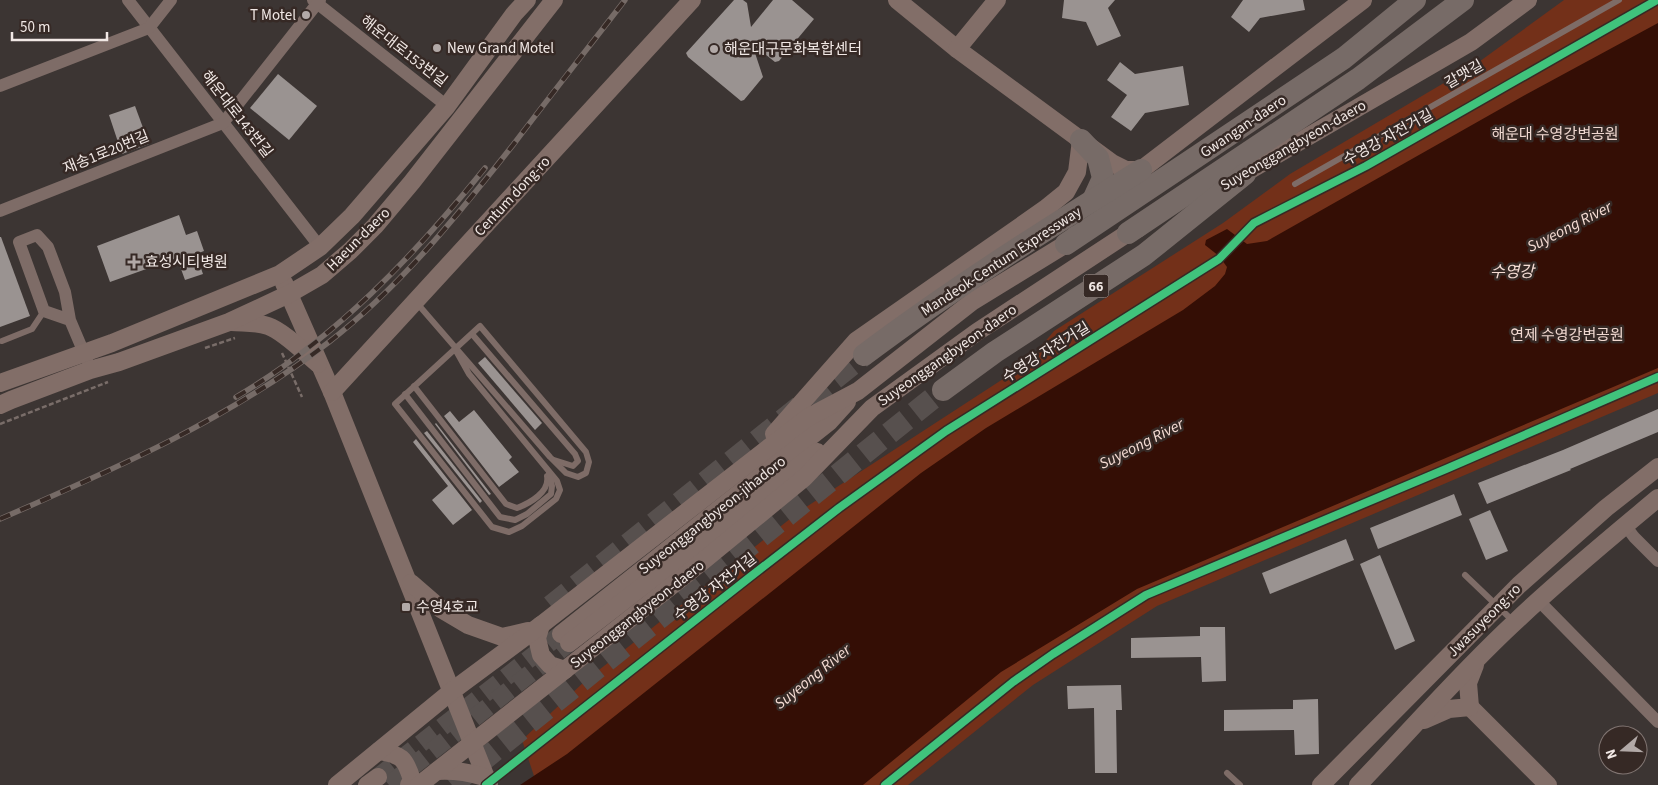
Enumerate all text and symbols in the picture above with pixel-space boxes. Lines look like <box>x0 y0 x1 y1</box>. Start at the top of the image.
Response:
place label: T Motel <box>250 5 296 26</box>
marker: T Motel <box>300 9 312 21</box>
scale bar <box>12 10 108 42</box>
street label: 해운대로153번길 <box>356 11 452 92</box>
text: 50 m <box>20 17 50 38</box>
place label: New Grand Motel <box>447 38 554 59</box>
place label: 해운대구문화복합센터 <box>724 39 862 60</box>
marker: New Grand Motel <box>431 42 443 54</box>
marker: 해운대구문화복합센터 <box>708 43 720 55</box>
street label: 갈맷길 <box>1441 55 1487 94</box>
street label: 해운대로143번길 <box>196 66 277 162</box>
street label: Gwangan-daero <box>1196 90 1291 163</box>
street label: Suyeonggangbyeon-daero <box>1216 95 1370 196</box>
street label: 수영강 자전거길 <box>1340 104 1437 171</box>
park label: 해운대 수영강변공원 <box>1491 124 1619 145</box>
street label: 재송1로20번길 <box>60 126 152 179</box>
street label: Centum dong-ro <box>470 152 555 241</box>
water label: Suyeong River <box>1523 195 1617 258</box>
street label: Mandeok-Centum Expressway <box>917 202 1086 321</box>
street label: Haeun-daero <box>322 203 395 276</box>
place label: 효성시티병원 <box>145 252 228 273</box>
marker: 효성시티병원 <box>127 255 141 269</box>
water label: 수영강 <box>1490 261 1536 283</box>
road number: 66 <box>1084 274 1108 298</box>
street label: Suyeonggangbyeon-daero <box>874 299 1021 411</box>
street label: 수영강 자전거길 <box>998 317 1094 388</box>
park label: 연제 수영강변공원 <box>1510 325 1624 346</box>
water label: Suyeong River <box>1095 412 1189 475</box>
street label: Suyeonggangbyeon-jihadoro <box>634 451 790 580</box>
street label: 수영강 자전거길 <box>670 548 761 626</box>
street label: Suyeonggangbyeon-daero <box>566 555 709 674</box>
street label: Jwasuyeong-ro <box>1443 579 1526 662</box>
place label: 수영4호교 <box>416 597 479 618</box>
marker: 수영4호교 <box>400 601 412 613</box>
water label: Suyeong River <box>770 638 857 714</box>
north arrow <box>1598 725 1648 775</box>
text: N <box>1601 746 1623 762</box>

